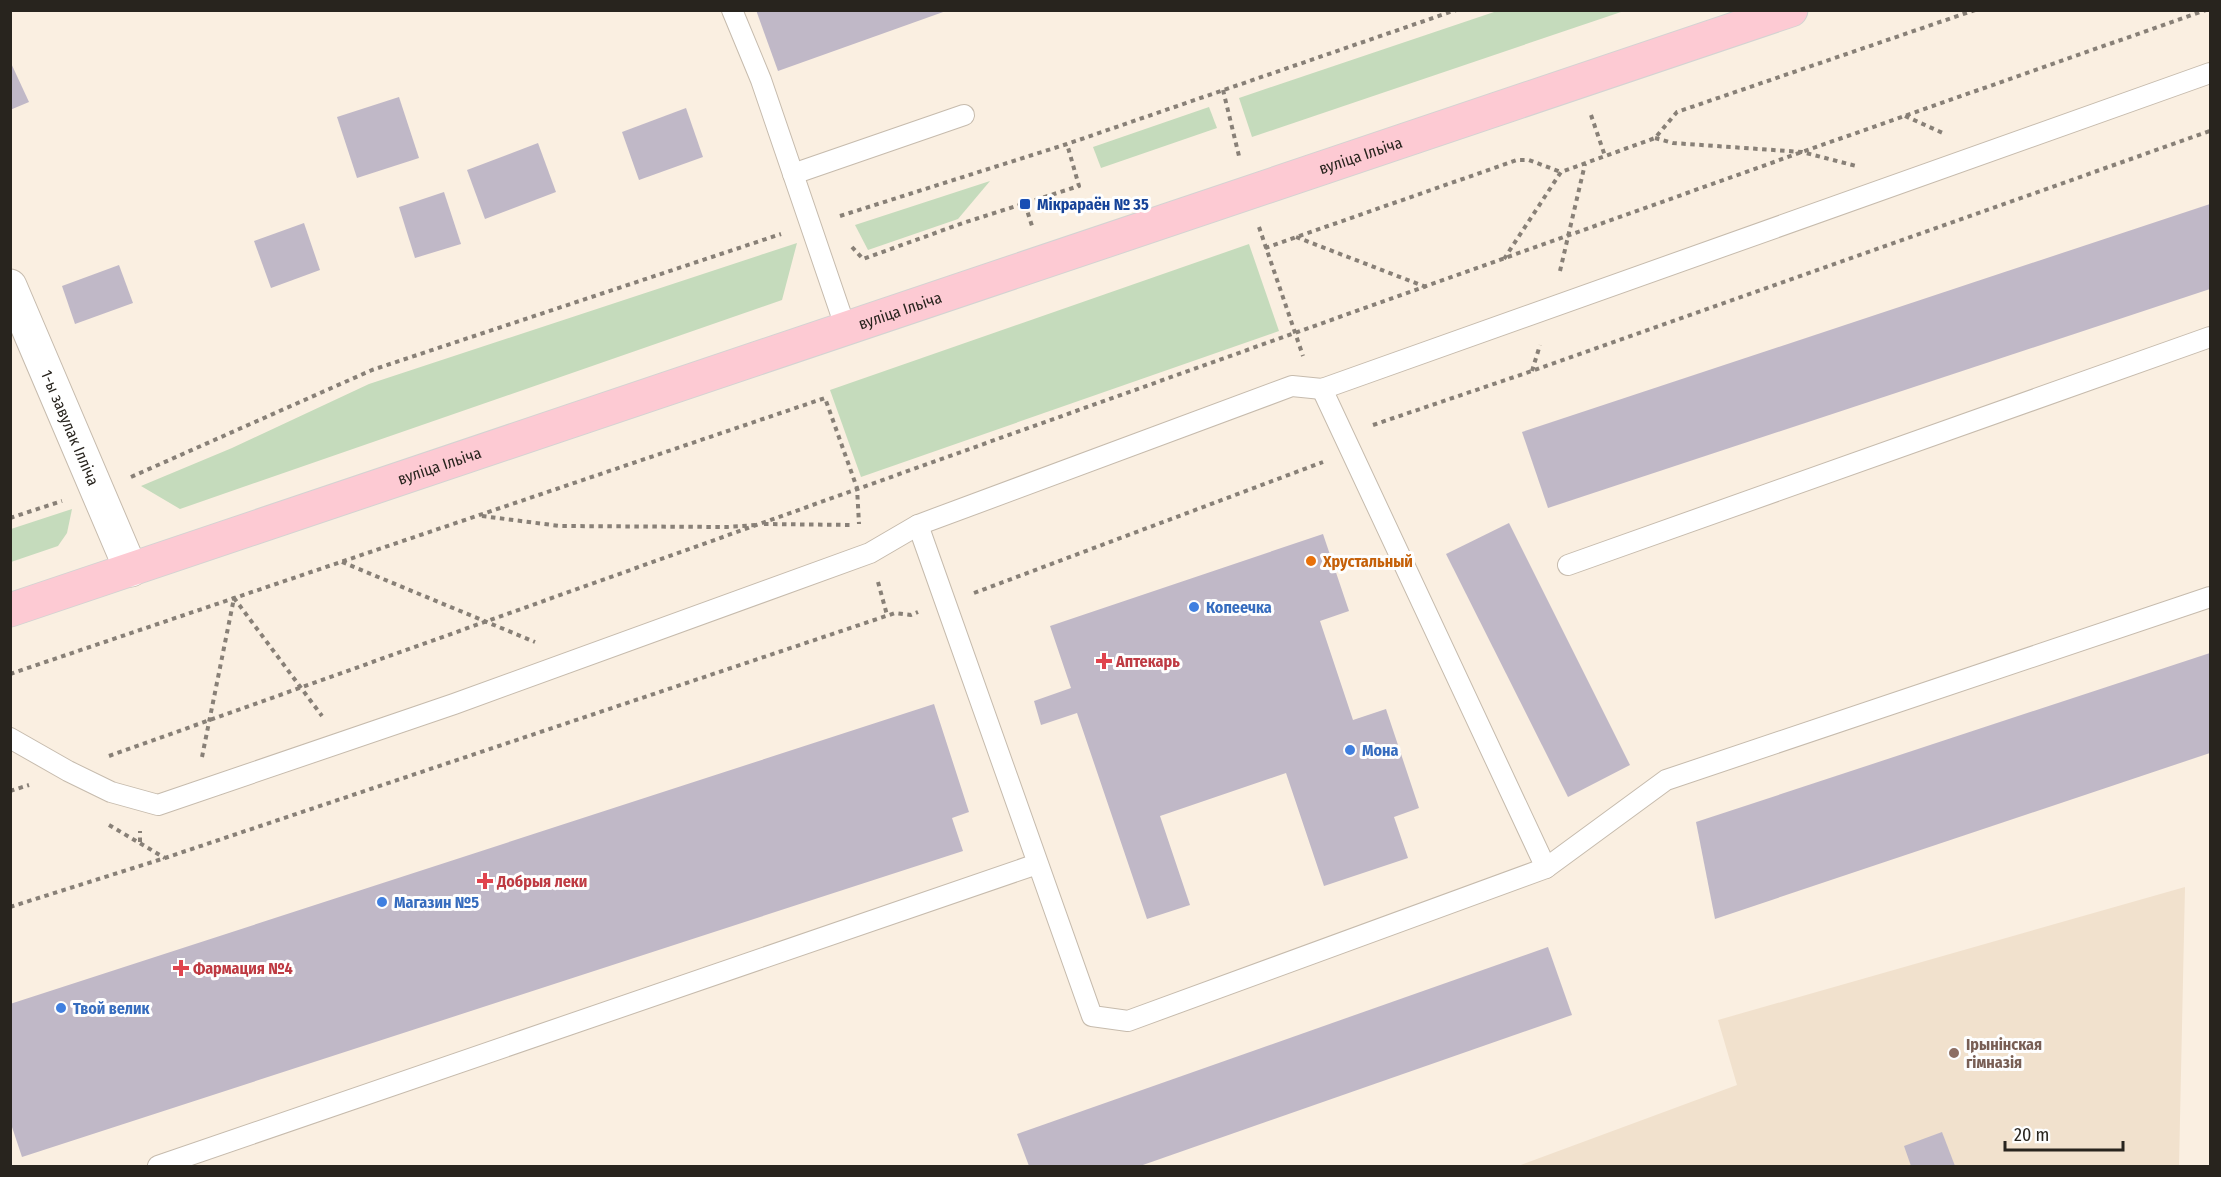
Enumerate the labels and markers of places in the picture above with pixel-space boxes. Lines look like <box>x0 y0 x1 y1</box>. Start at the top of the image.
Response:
place label: Мікрараён № 35 <box>1037 195 1149 214</box>
marker: Мікрараён № 35 <box>1018 197 1032 211</box>
place label: Хрустальный <box>1322 552 1413 571</box>
marker: Хрустальный <box>1304 554 1318 568</box>
place label: Копеечка <box>1206 598 1272 617</box>
marker: Копеечка <box>1187 600 1201 614</box>
place label: Аптекарь <box>1115 652 1180 671</box>
marker: Аптекарь <box>1097 654 1111 668</box>
place label: Мона <box>1362 741 1399 760</box>
marker: Мона <box>1343 743 1357 757</box>
place label: Добрыя леки <box>496 872 587 891</box>
marker: Добрыя леки <box>478 874 492 888</box>
place label: Магазин №5 <box>394 893 479 912</box>
marker: Магазин №5 <box>375 895 389 909</box>
place label: Фармация №4 <box>193 959 293 978</box>
marker: Фармация №4 <box>174 961 188 975</box>
place label: Твой велик <box>73 999 150 1018</box>
marker: Твой велик <box>54 1001 68 1015</box>
place label: Ірынінская гімназія <box>1966 1035 2042 1072</box>
marker: Ірынінская гімназія <box>1947 1046 1961 1060</box>

